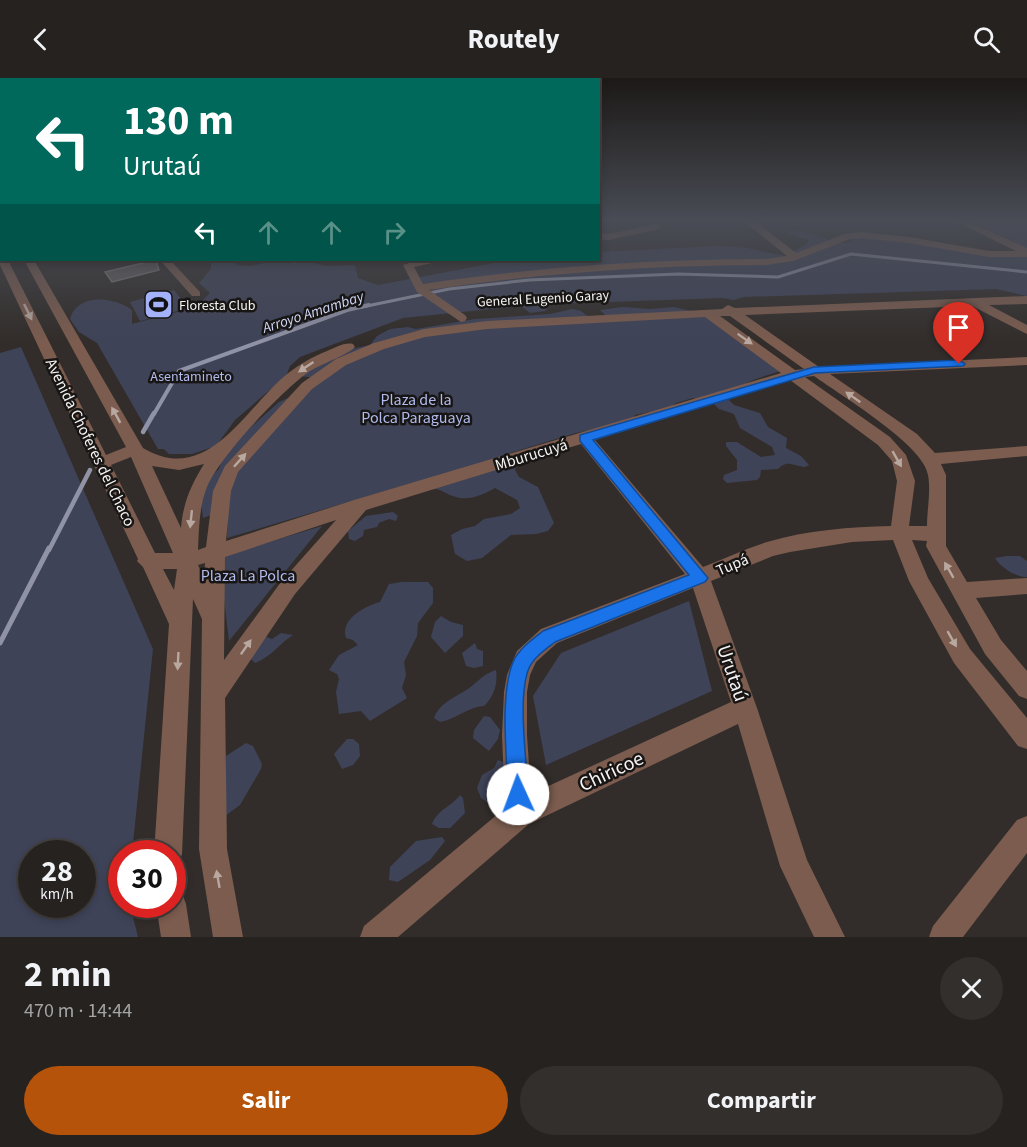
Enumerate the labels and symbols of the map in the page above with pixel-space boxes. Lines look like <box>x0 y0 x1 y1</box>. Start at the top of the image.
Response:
water label: Arroyo Amambay <box>259 286 368 339</box>
street label: General Eugenio Garay <box>476 286 610 312</box>
sports icon: Floresta Club <box>142 289 174 321</box>
place label: Floresta Club <box>179 296 256 316</box>
pin <box>933 302 984 364</box>
one-way arrow <box>23 303 33 321</box>
one-way arrow <box>736 333 752 345</box>
street label: Avenida Choferes del Chaco <box>40 355 140 530</box>
one-way arrow <box>298 362 314 373</box>
park label: Asentamineto <box>150 367 232 387</box>
park label: Plaza de la Polca Paraguaya <box>361 389 471 429</box>
one-way arrow <box>845 391 861 403</box>
one-way arrow <box>111 406 121 423</box>
street label: Mburucuyá <box>492 434 570 476</box>
one-way arrow <box>892 451 903 467</box>
one-way arrow <box>233 453 246 468</box>
one-way arrow <box>186 509 196 528</box>
street label: Tupá <box>713 548 752 582</box>
one-way arrow <box>944 561 954 578</box>
park label: Plaza La Polca <box>201 565 295 587</box>
one-way arrow <box>947 630 957 647</box>
one-way arrow <box>240 640 252 656</box>
street label: Urutaú <box>709 641 755 705</box>
one-way arrow <box>174 651 183 670</box>
street label: Chiricoe <box>574 745 648 799</box>
position arrow <box>486 762 550 826</box>
speed limit sign: 30 <box>108 840 186 918</box>
one-way arrow <box>214 870 223 889</box>

